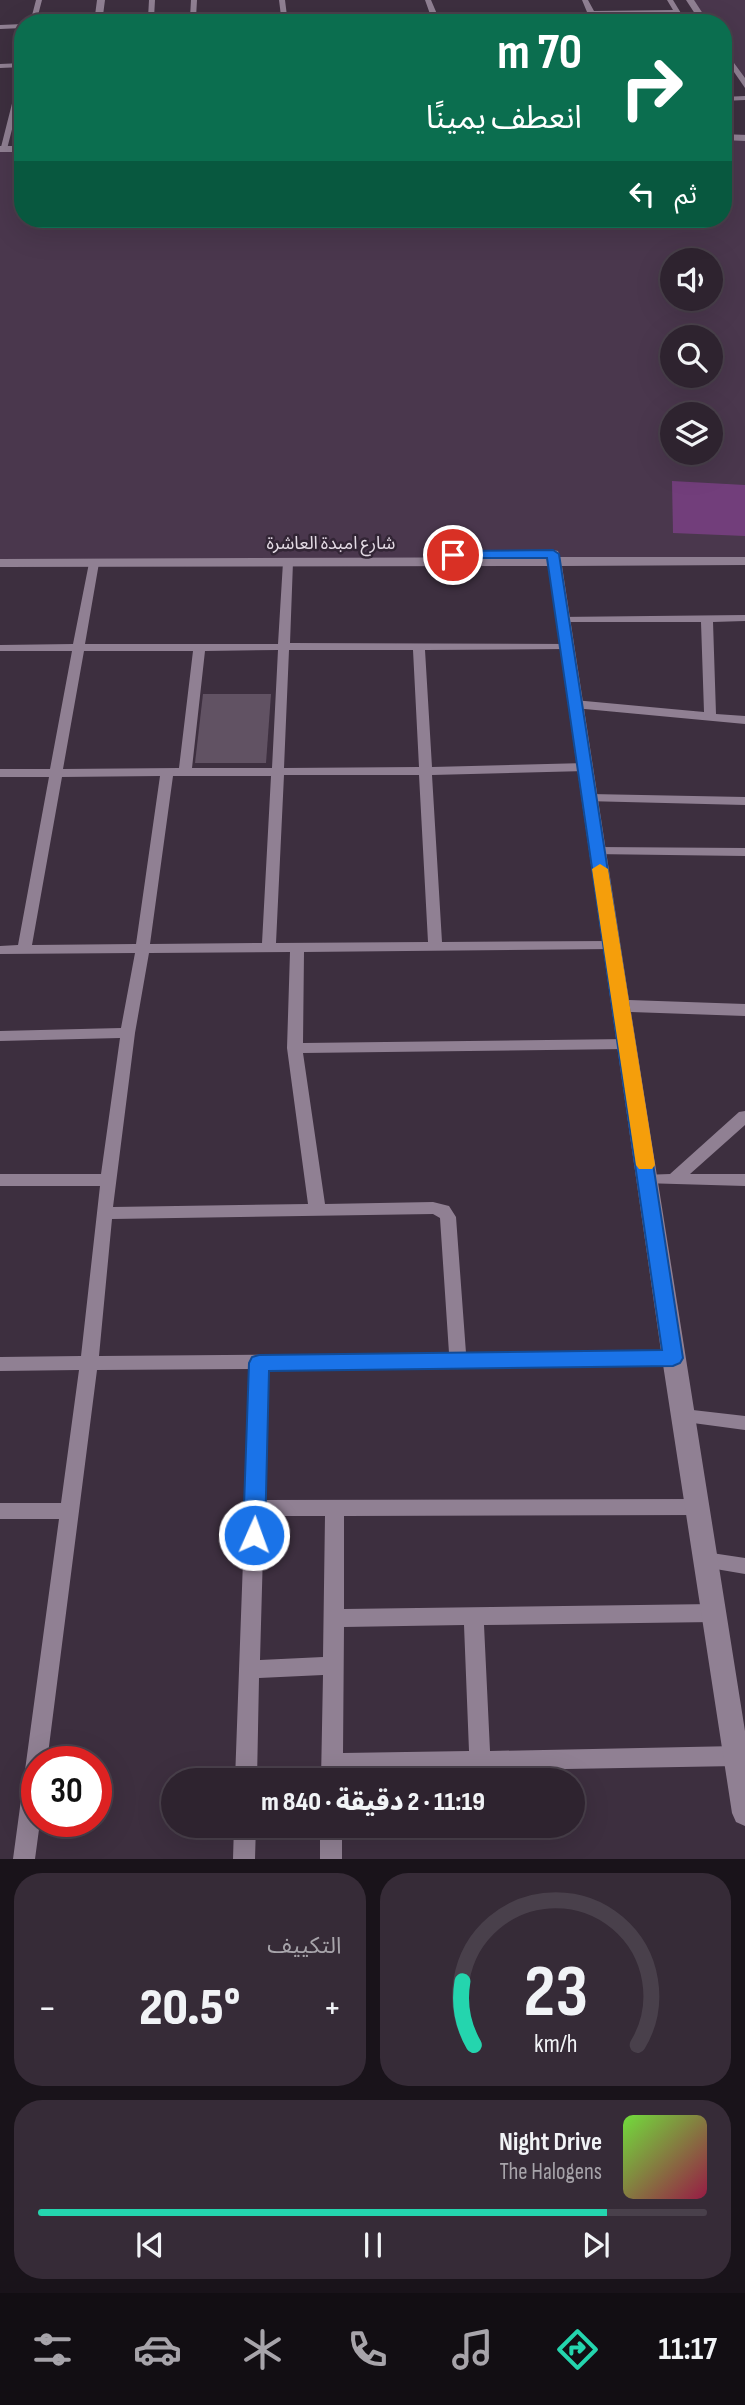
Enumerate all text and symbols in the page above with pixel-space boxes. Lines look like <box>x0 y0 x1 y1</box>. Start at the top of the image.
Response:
text: 70 m <box>497 24 582 83</box>
icon: right <box>606 42 697 133</box>
text: انعطف يمينًا <box>426 99 582 138</box>
icon: left <box>623 175 661 213</box>
text: ثم <box>675 180 697 211</box>
map controls <box>660 248 723 465</box>
button: sound <box>660 248 723 311</box>
button: search <box>660 325 723 388</box>
button: layers <box>660 402 723 465</box>
pin <box>423 525 483 585</box>
street label: شارع امبدة العاشرة <box>267 533 395 557</box>
icon: arrive <box>434 536 472 574</box>
position arrow <box>217 1498 291 1572</box>
speed limit sign: 30 <box>21 1746 112 1837</box>
text: 11:19 · 2 دقيقة · 840 m <box>261 1787 485 1818</box>
text: التكييف <box>267 1932 342 1960</box>
text: 23 <box>523 1950 588 2038</box>
text: 20.5° <box>139 1977 240 2040</box>
text: − <box>38 1986 57 2031</box>
text: + <box>323 1986 342 2031</box>
text: km/h <box>534 2029 577 2060</box>
text: Night Drive <box>499 2127 602 2158</box>
text: The Halogens <box>499 2158 602 2186</box>
icon: previous <box>131 2226 169 2264</box>
icon: pause <box>354 2226 392 2264</box>
icon: next <box>577 2226 615 2264</box>
icon: filters <box>28 2325 77 2374</box>
icon: car <box>133 2325 182 2374</box>
icon: climate <box>238 2325 287 2374</box>
icon: phone <box>343 2325 392 2374</box>
icon: music <box>448 2325 497 2374</box>
icon: directions <box>553 2325 602 2374</box>
text: 11:17 <box>658 2330 717 2369</box>

